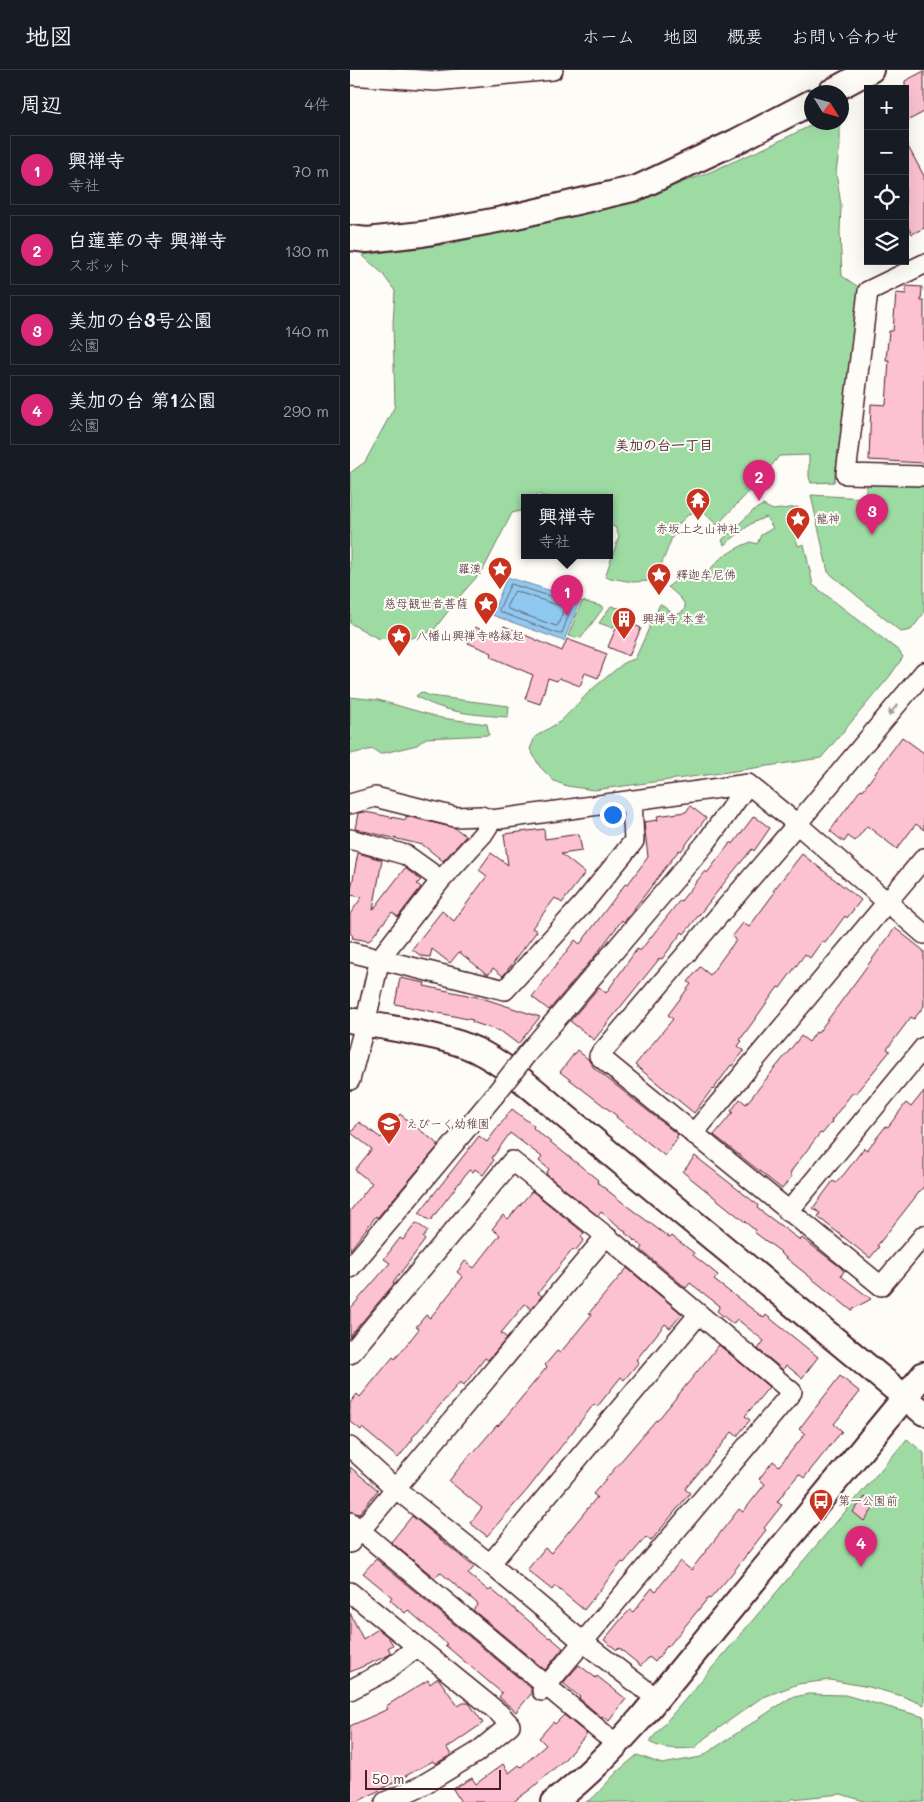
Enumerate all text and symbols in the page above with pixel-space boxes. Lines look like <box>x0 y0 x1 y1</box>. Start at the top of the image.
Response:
text: 地図 <box>25 20 73 51</box>
text: ホーム <box>582 24 635 48</box>
text: 地図 <box>663 24 699 48</box>
text: 概要 <box>727 24 763 48</box>
text: お問い合わせ <box>791 24 899 48</box>
north arrow <box>804 85 849 130</box>
map controls <box>864 85 909 265</box>
button: + <box>864 85 909 130</box>
text: 周辺 <box>20 90 62 117</box>
text: 4件 <box>305 93 330 114</box>
button: − <box>864 130 909 175</box>
text: 興禅寺 <box>68 147 125 172</box>
text: 1 <box>33 160 41 181</box>
text: 70 m <box>292 160 329 181</box>
text: 寺社 <box>68 174 100 195</box>
button: locate <box>864 175 909 220</box>
button: layers <box>864 220 909 265</box>
text: 白蓮華の寺 興禅寺 <box>68 227 227 252</box>
text: 2 <box>33 240 41 261</box>
text: 130 m <box>285 240 329 261</box>
text: スポット <box>68 254 132 275</box>
text: 美加の台3号公園 <box>68 307 212 332</box>
text: 3 <box>32 320 42 341</box>
text: 140 m <box>285 320 329 341</box>
text: 公園 <box>68 334 100 355</box>
text: 美加の台 第1公園 <box>68 387 216 412</box>
text: 4 <box>32 400 42 421</box>
text: 290 m <box>283 400 329 421</box>
text: 公園 <box>68 414 100 435</box>
district label: 美加の台一丁目 <box>615 435 713 454</box>
pin: 2 <box>743 460 775 501</box>
temple icon: 赤坂上之山神社 <box>685 487 711 521</box>
popup <box>521 494 613 559</box>
pin: 3 <box>856 494 888 535</box>
text: 興禅寺 <box>538 503 596 528</box>
place icon: 龍神 <box>785 506 811 540</box>
place label: 龍神 <box>816 510 840 526</box>
place label: 赤坂上之山神社 <box>656 520 740 536</box>
text: 寺社 <box>538 530 571 551</box>
place icon: 羅漢 <box>487 556 513 590</box>
place label: 羅漢 <box>458 560 482 576</box>
place icon: 釋迦牟尼佛 <box>646 562 672 596</box>
place label: 釋迦牟尼佛 <box>676 566 736 582</box>
pin: 1 <box>551 575 583 616</box>
place icon: 慈母観世音菩薩 <box>473 591 499 625</box>
place label: 慈母観世音菩薩 <box>384 595 468 611</box>
building icon: 興禅寺 本堂 <box>611 606 637 640</box>
place label: 興禅寺 本堂 <box>642 610 706 626</box>
place icon: 八幡山興禅寺略縁起 <box>386 623 412 657</box>
place label: 八幡山興禅寺略縁起 <box>416 627 524 643</box>
one-way arrow <box>887 703 898 716</box>
your location <box>600 802 626 828</box>
school or university icon: えぴーく幼稚園 <box>376 1111 402 1145</box>
place label: えぴーく幼稚園 <box>406 1115 490 1131</box>
bus stop icon: 第一公園前 <box>808 1488 834 1522</box>
place label: 第一公園前 <box>838 1492 898 1508</box>
pin: 4 <box>845 1526 877 1567</box>
scale bar <box>365 1767 501 1790</box>
text: 50 m <box>372 1769 404 1788</box>

